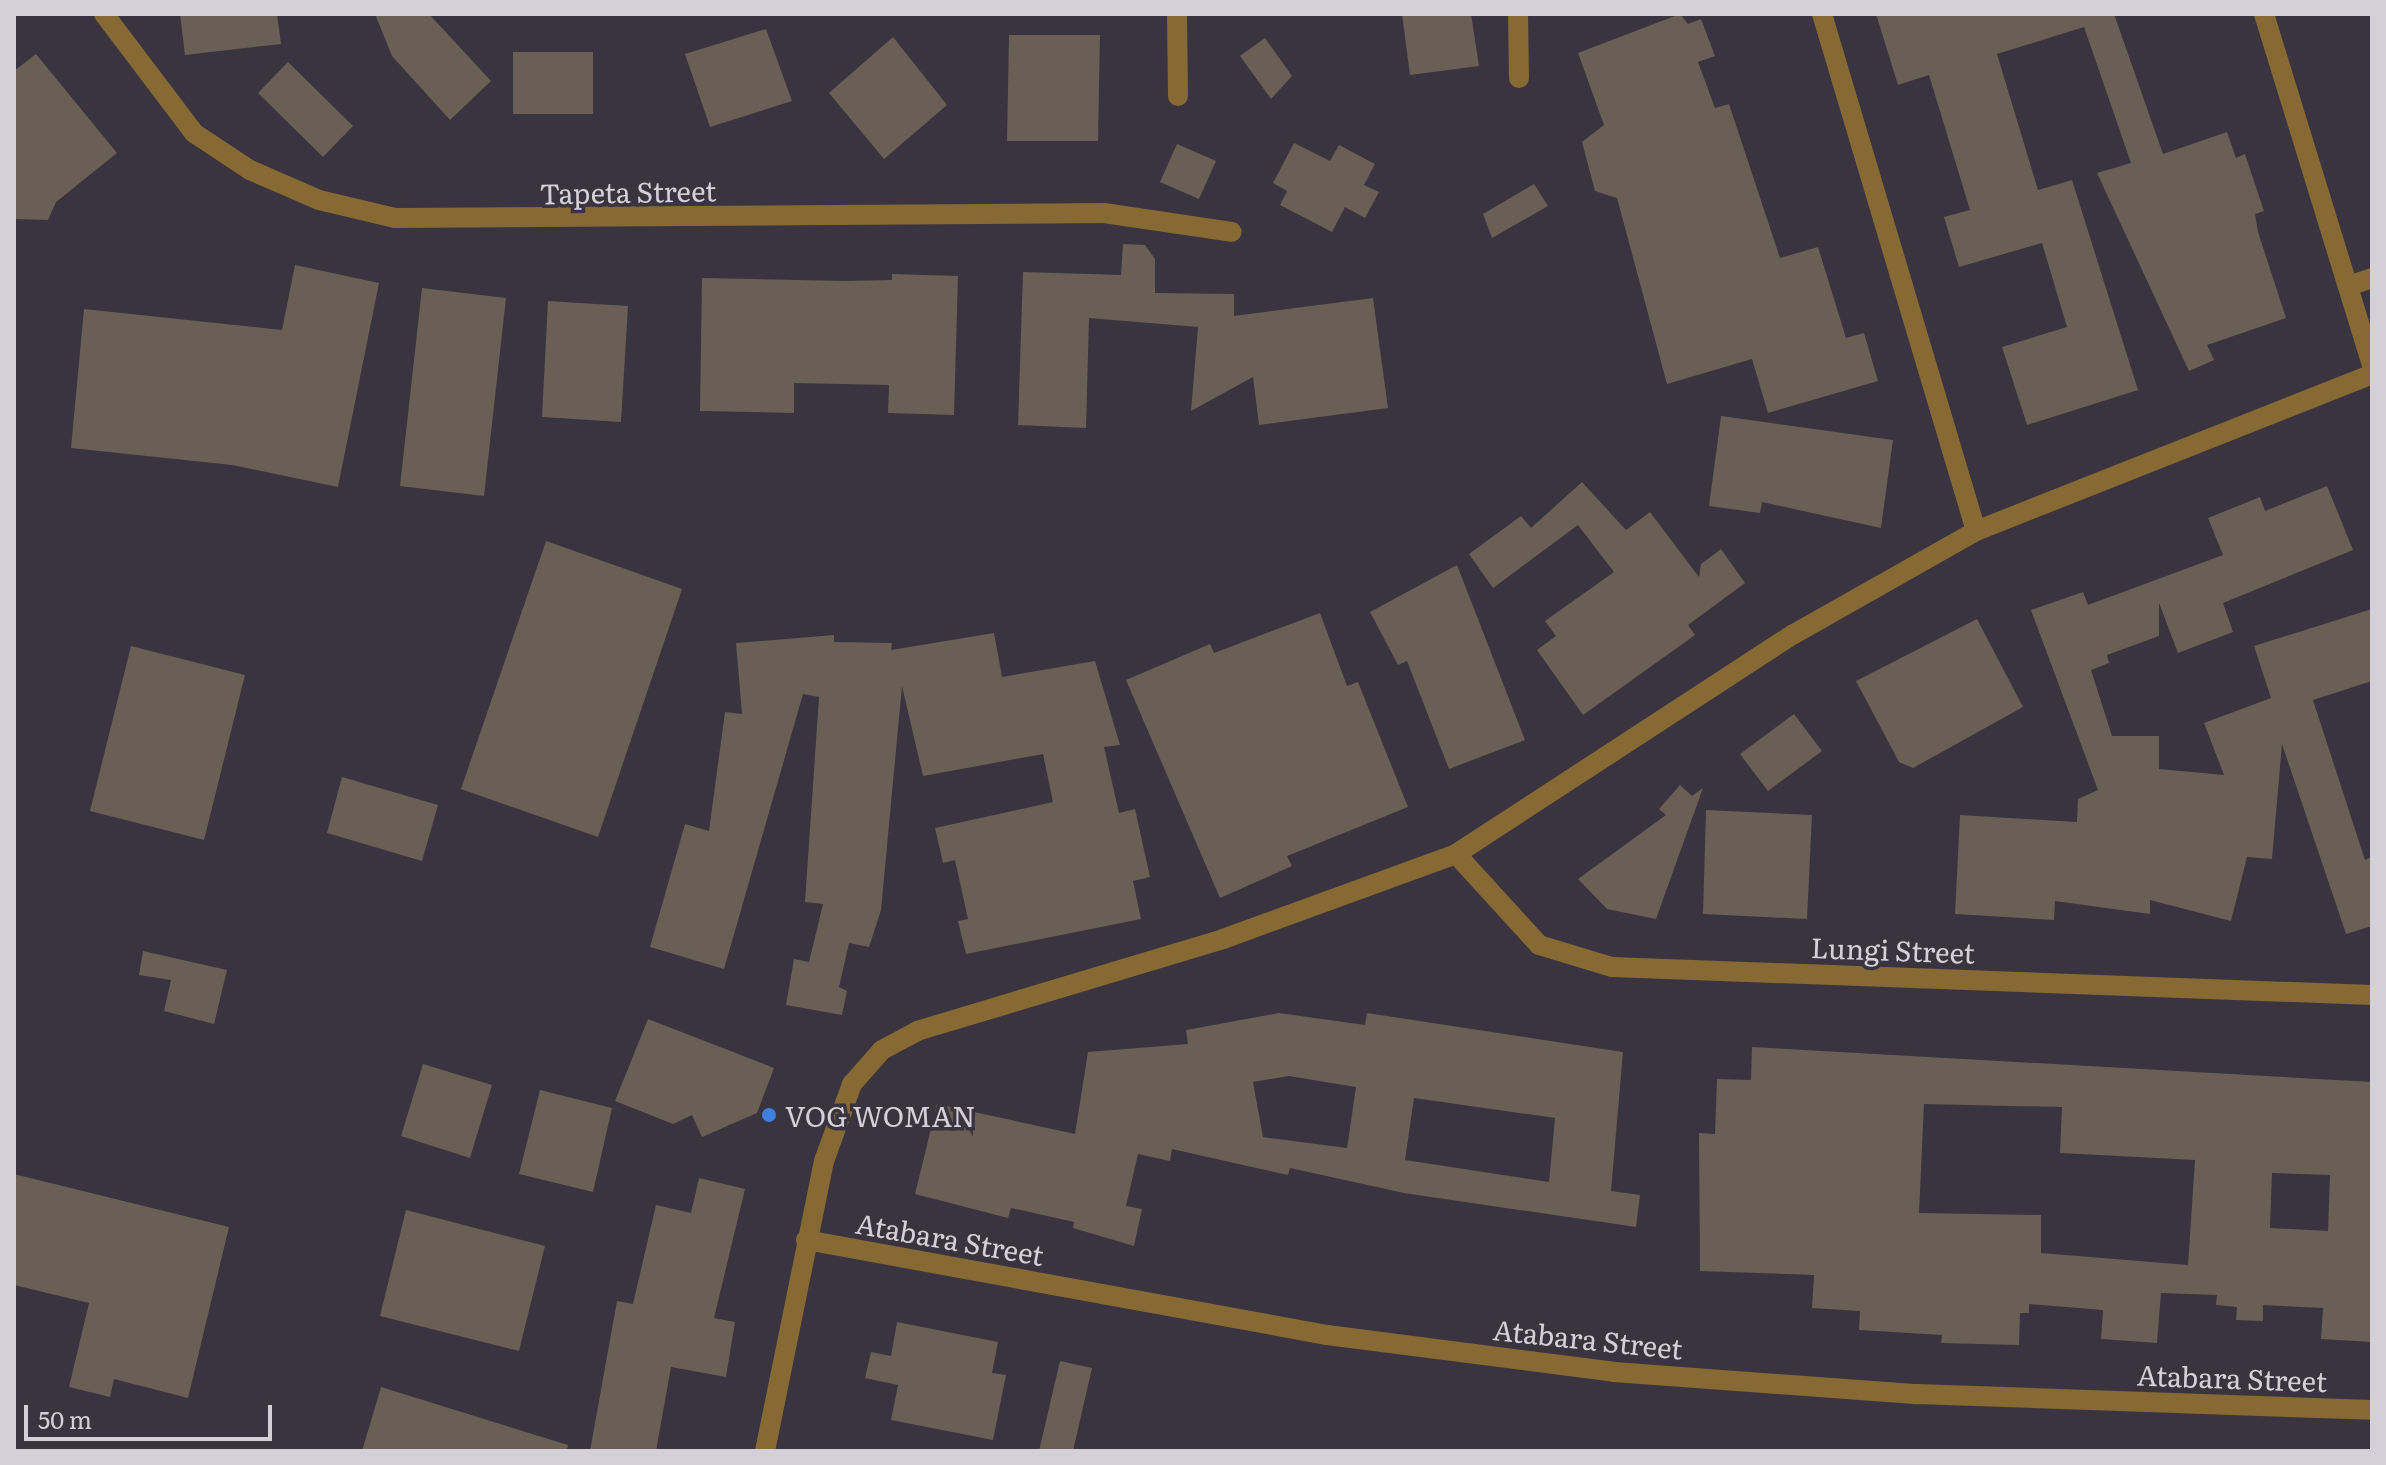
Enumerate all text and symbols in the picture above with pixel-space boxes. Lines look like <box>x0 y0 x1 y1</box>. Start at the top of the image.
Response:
street label: Tapeta Street <box>539 173 717 209</box>
street label: Lungi Street <box>1810 929 1976 969</box>
place label: VOG WOMAN <box>785 1098 976 1132</box>
marker: VOG WOMAN <box>760 1106 778 1124</box>
street label: Atabara Street <box>853 1205 1047 1271</box>
street label: Atabara Street <box>1492 1311 1684 1365</box>
street label: Atabara Street <box>2136 1357 2328 1397</box>
scale bar <box>28 1389 276 1439</box>
text: 50 m <box>38 1401 92 1436</box>

